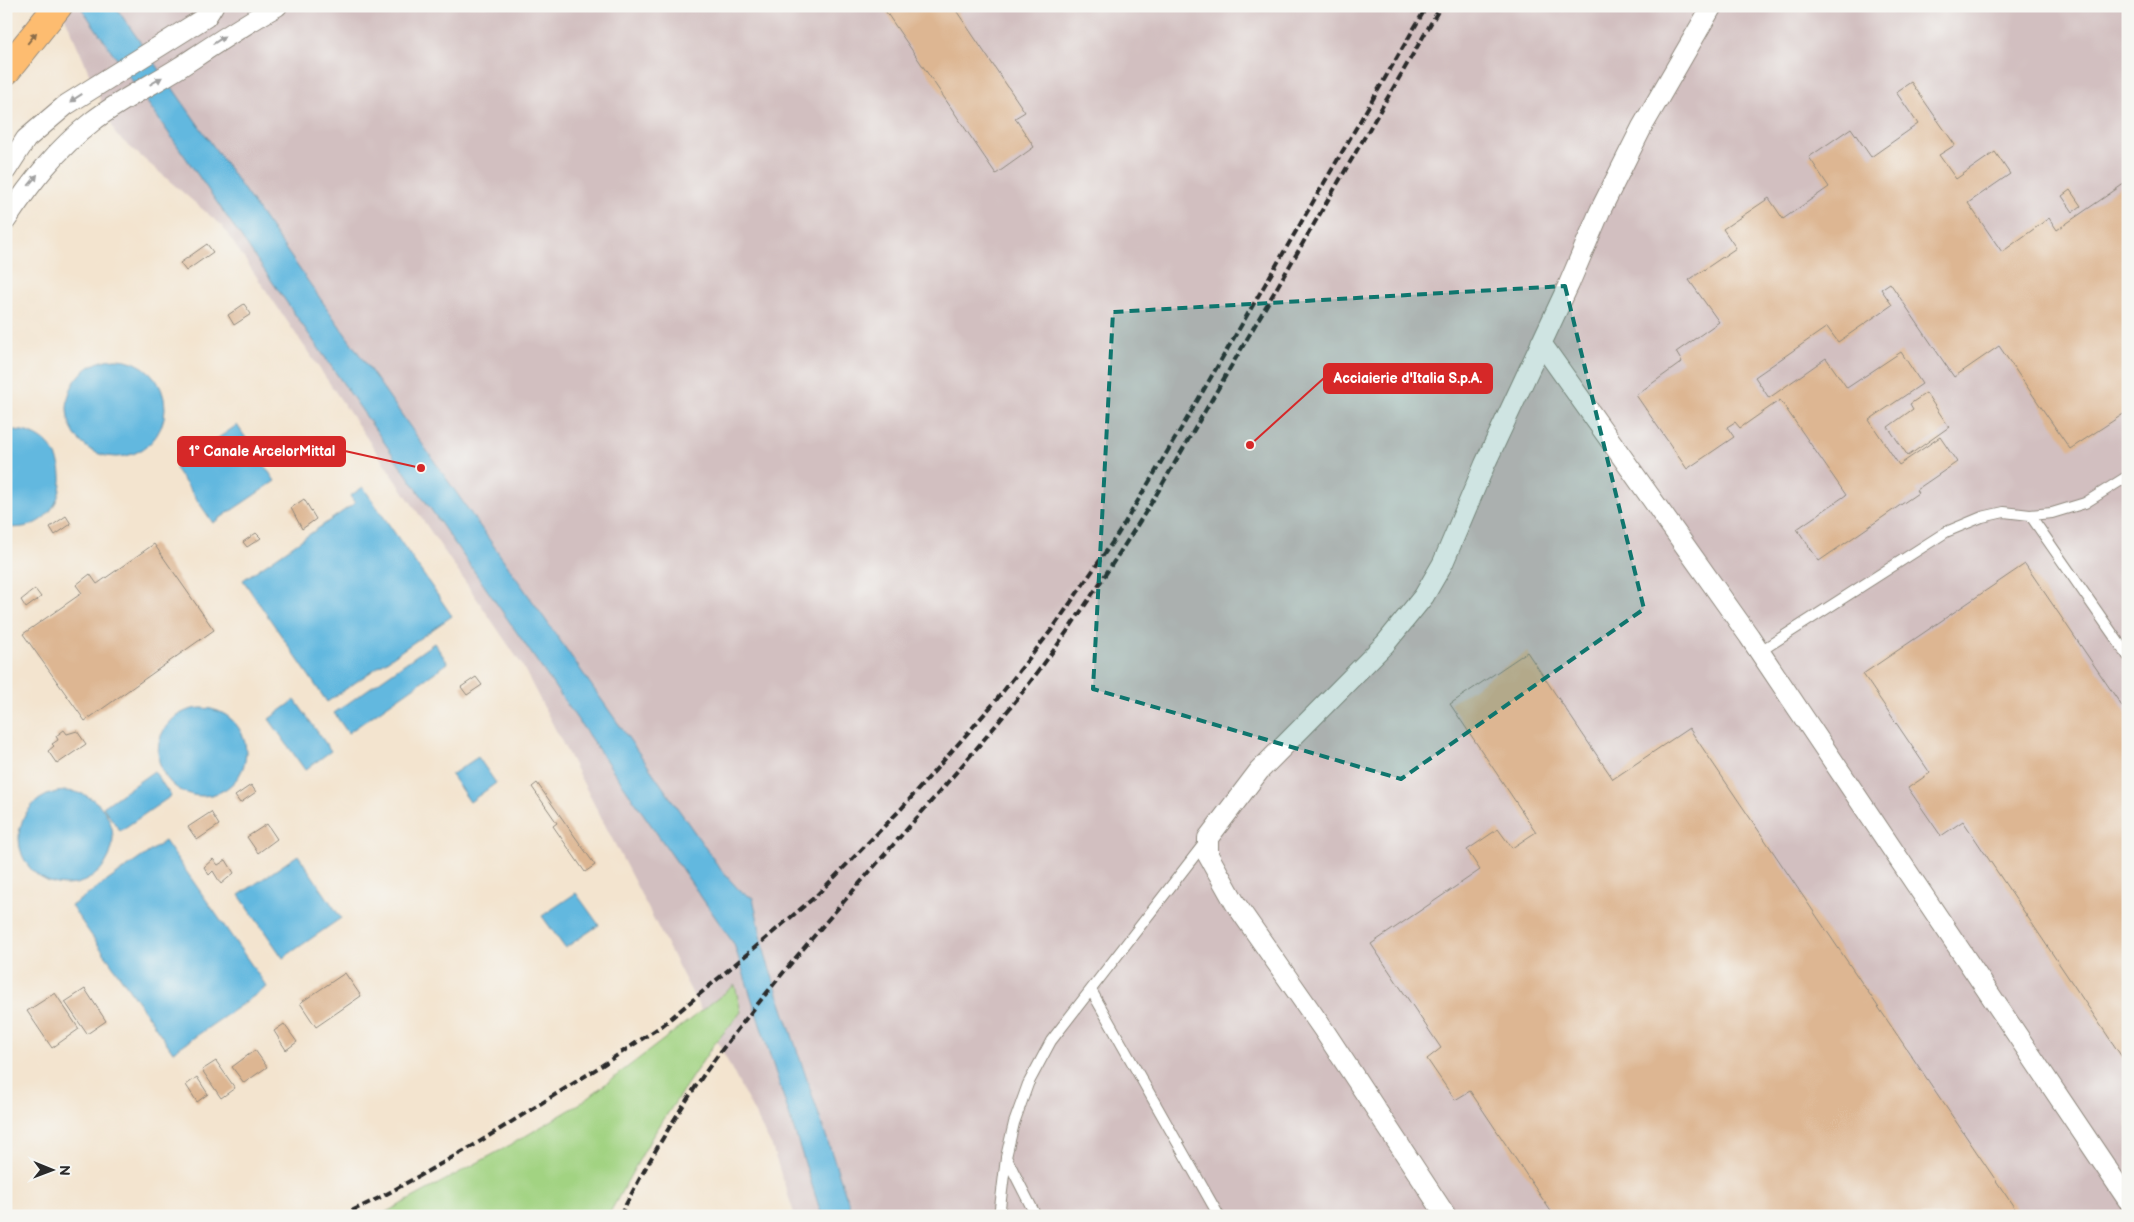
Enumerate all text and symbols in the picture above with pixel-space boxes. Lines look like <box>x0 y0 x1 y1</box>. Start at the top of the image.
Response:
one-way arrow <box>26 32 37 45</box>
one-way arrow <box>213 35 226 45</box>
one-way arrow <box>149 77 162 86</box>
one-way arrow <box>69 93 83 103</box>
one-way arrow <box>28 174 39 187</box>
callout: Acciaierie d'Italia S.p.A. <box>1324 364 1492 393</box>
text: Acciaierie d'Italia S.p.A. <box>1333 370 1482 387</box>
callout: 1° Canale ArcelorMittal <box>178 437 345 466</box>
text: 1° Canale ArcelorMittal <box>189 443 335 460</box>
north arrow <box>28 1144 78 1194</box>
text: N <box>56 1165 73 1176</box>

